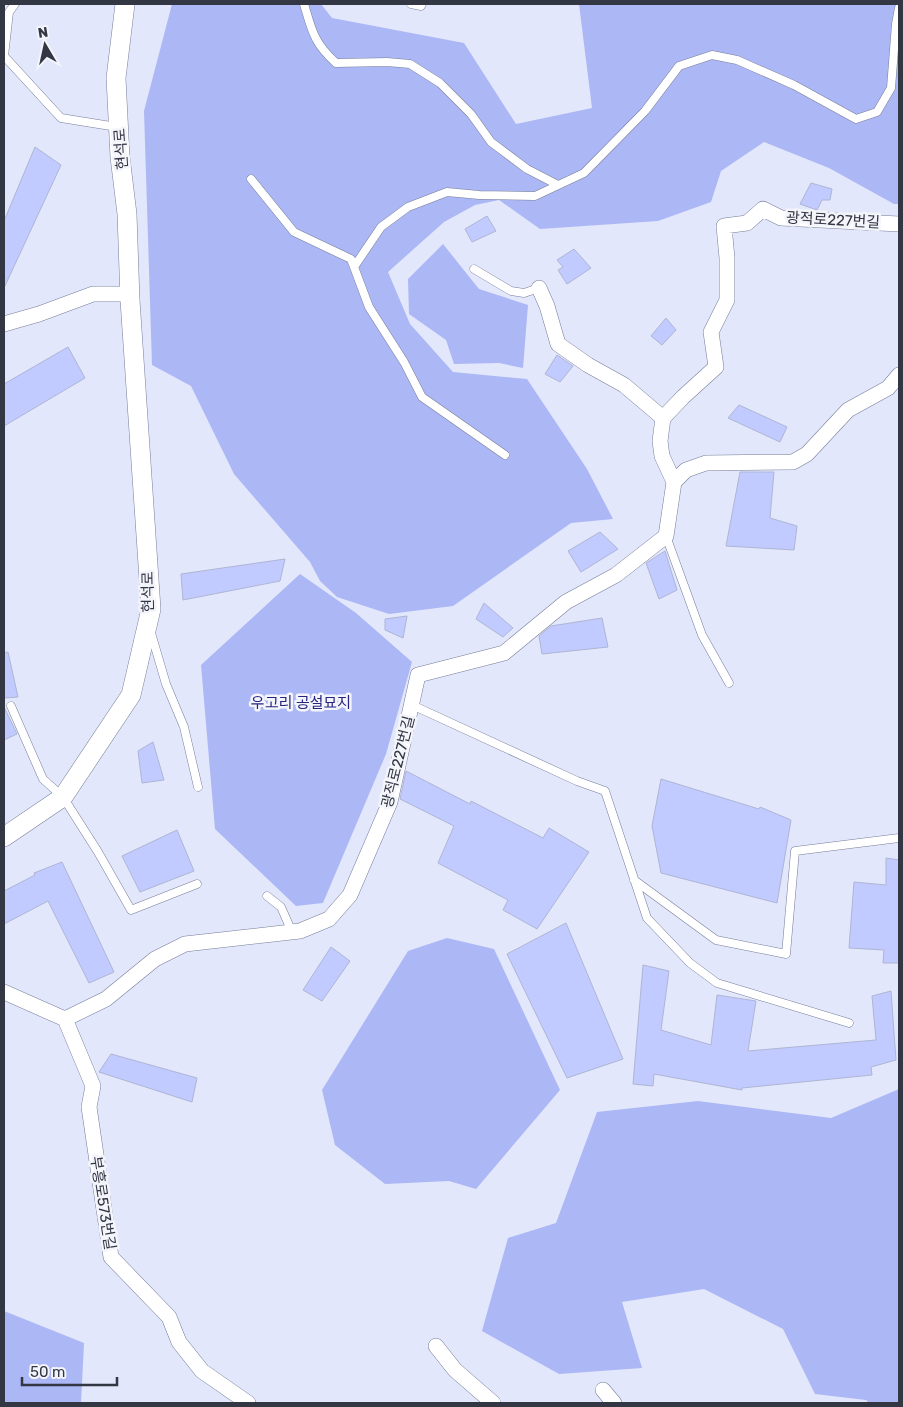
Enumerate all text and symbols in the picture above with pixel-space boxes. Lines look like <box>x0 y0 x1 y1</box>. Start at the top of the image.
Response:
north arrow <box>20 20 70 70</box>
text: N <box>37 23 49 42</box>
street label: 현석로 <box>111 128 131 170</box>
street label: 광적로227번길 <box>785 209 881 231</box>
street label: 현석로 <box>139 571 157 613</box>
park label: 우고리 공설묘지 <box>251 694 351 712</box>
street label: 광적로227번길 <box>378 714 418 810</box>
street label: 부흥로573번길 <box>87 1155 119 1251</box>
scale bar <box>22 1354 118 1386</box>
text: 50 m <box>30 1363 65 1381</box>

